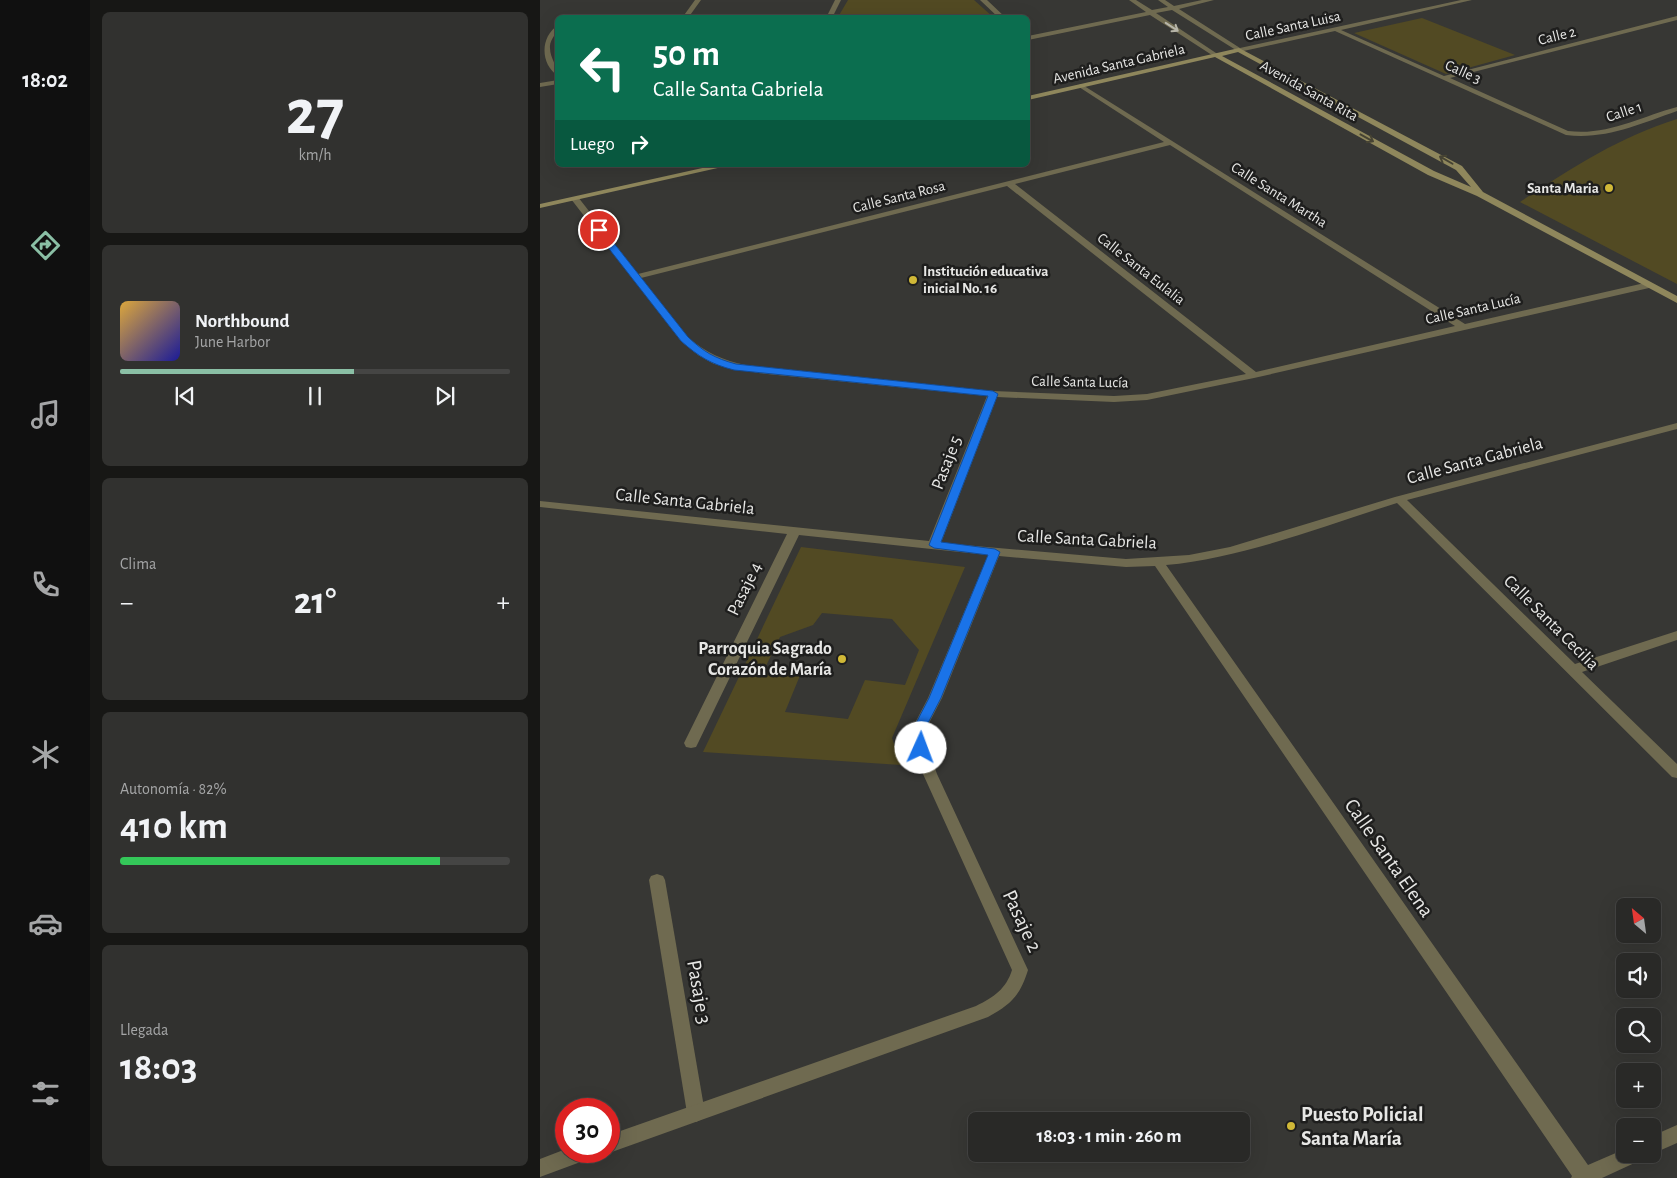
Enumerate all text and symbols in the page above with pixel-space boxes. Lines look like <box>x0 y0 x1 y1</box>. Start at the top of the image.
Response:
street label: Calle Santa Luisa <box>1244 9 1342 43</box>
one-way arrow <box>1165 22 1179 32</box>
street label: Calle 2 <box>1537 24 1578 48</box>
icon: left <box>570 35 635 100</box>
text: 50 m <box>653 37 720 72</box>
street label: Avenida Santa Gabriela <box>1052 42 1186 86</box>
street label: Calle 3 <box>1443 57 1483 87</box>
street label: Avenida Santa Rita <box>1258 58 1360 124</box>
text: 18:02 <box>22 69 68 91</box>
text: Calle Santa Gabriela <box>653 78 824 100</box>
text: 27 <box>286 81 344 146</box>
street label: Calle 1 <box>1604 99 1644 125</box>
icon: right <box>625 130 653 158</box>
one-way arrow <box>1359 134 1374 143</box>
text: Luego <box>570 135 615 154</box>
text: km/h <box>298 147 332 163</box>
one-way arrow <box>1439 155 1453 165</box>
street label: Calle Santa Martha <box>1228 160 1330 230</box>
street label: Calle Santa Rosa <box>851 178 947 216</box>
place label: Santa Maria <box>1527 181 1599 196</box>
marker: Santa Maria <box>1603 182 1615 194</box>
pin <box>578 209 620 251</box>
icon: arrive <box>585 216 613 244</box>
icon: directions <box>28 228 63 263</box>
street label: Calle Santa Eulalia <box>1094 230 1188 308</box>
place label: Institución educativa inicial No. 16 <box>923 264 1048 296</box>
marker: Institución educativa inicial No. 16 <box>907 274 919 286</box>
street label: Calle Santa Lucía <box>1424 291 1522 327</box>
text: Northbound <box>195 312 290 331</box>
text: June Harbor <box>195 334 270 350</box>
street label: Calle Santa Lucía <box>1031 374 1129 390</box>
icon: previous <box>171 382 199 410</box>
icon: pause <box>301 382 329 410</box>
icon: next <box>431 382 459 410</box>
icon: music <box>28 397 63 432</box>
street label: Pasaje 5 <box>929 434 965 492</box>
street label: Calle Santa Gabriela <box>1405 434 1545 488</box>
street label: Calle Santa Gabriela <box>615 486 755 518</box>
street label: Calle Santa Gabriela <box>1017 527 1157 553</box>
text: Clima <box>120 556 156 572</box>
street label: Pasaje 4 <box>724 559 766 619</box>
icon: phone <box>28 567 63 602</box>
street label: Calle Santa Cecilia <box>1500 572 1602 674</box>
text: 21° <box>294 583 336 621</box>
text: − <box>120 589 133 617</box>
text: + <box>497 589 510 617</box>
place label: Parroquia Sagrado Corazón de María <box>698 640 832 679</box>
marker: Parroquia Sagrado Corazón de María <box>836 653 848 665</box>
position arrow <box>894 721 946 773</box>
icon: climate <box>28 737 63 772</box>
text: Autonomía · 82% <box>120 781 227 797</box>
street label: Calle Santa Elena <box>1340 795 1438 921</box>
text: 410 km <box>120 808 228 846</box>
street label: Pasaje 2 <box>999 887 1045 955</box>
north arrow <box>1616 898 1661 942</box>
map controls <box>1616 898 1661 1163</box>
icon: car <box>28 906 63 941</box>
button: sound <box>1616 953 1661 998</box>
street label: Pasaje 3 <box>683 958 715 1026</box>
button: search <box>1616 1008 1661 1053</box>
text: Llegada <box>120 1022 168 1038</box>
text: 18:03 <box>120 1049 197 1087</box>
button: + <box>1616 1063 1661 1108</box>
icon: filters <box>28 1076 63 1111</box>
speed limit sign: 30 <box>555 1098 620 1163</box>
place label: Puesto Policial Santa María <box>1301 1104 1423 1149</box>
button: − <box>1616 1118 1661 1163</box>
marker: Puesto Policial Santa María <box>1285 1120 1297 1132</box>
text: 18:03 · 1 min · 260 m <box>1036 1127 1182 1146</box>

